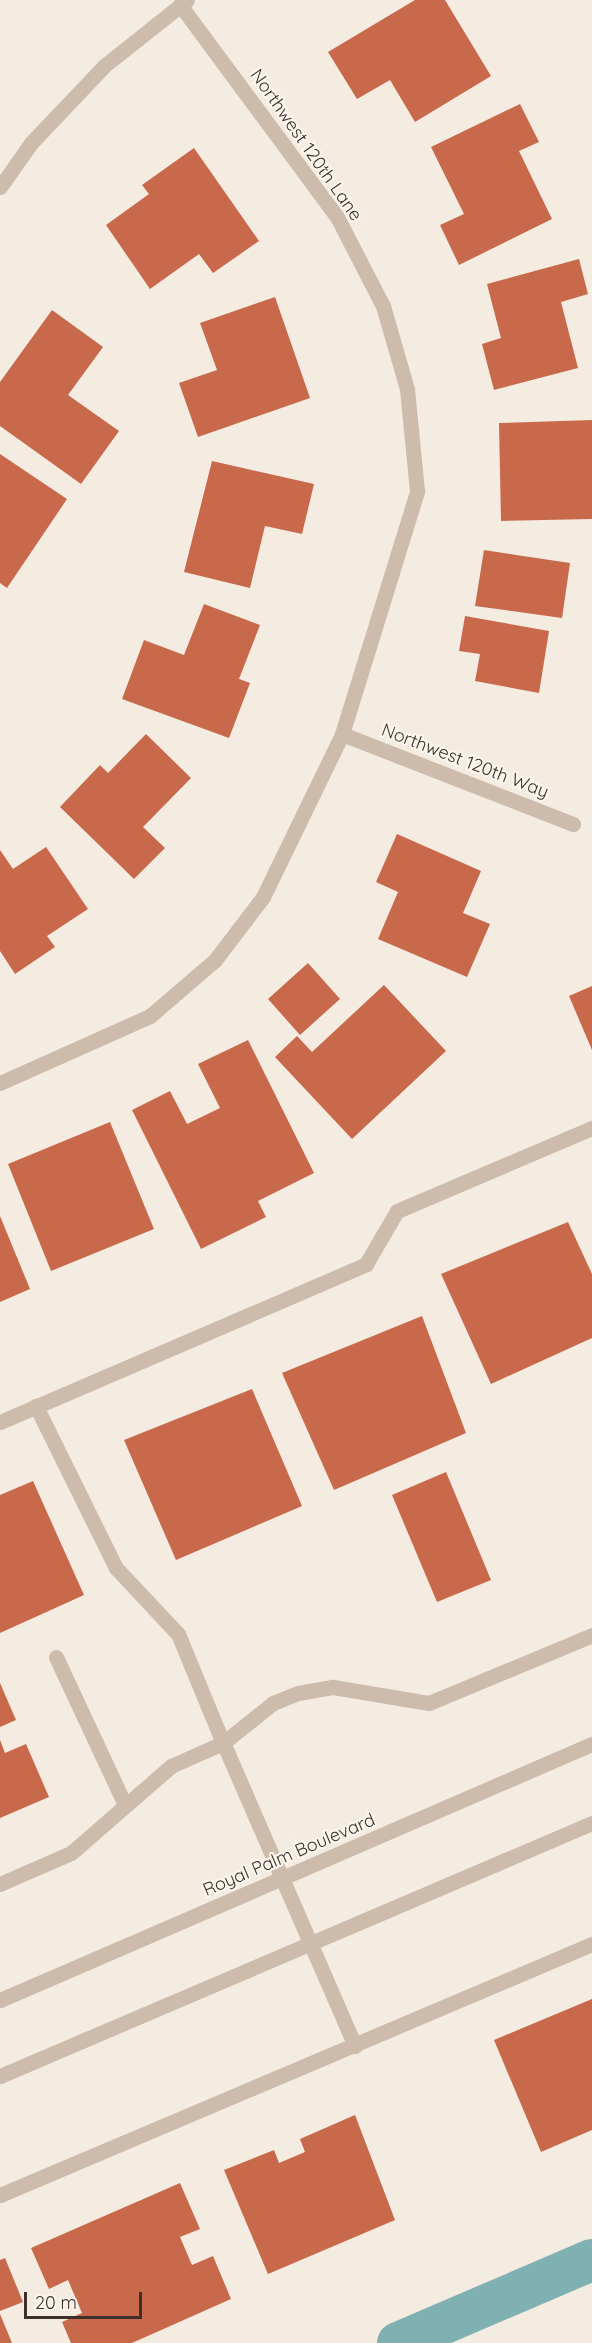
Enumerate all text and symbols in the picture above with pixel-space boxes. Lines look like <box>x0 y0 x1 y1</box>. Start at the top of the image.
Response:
street label: Northwest 120th Lane <box>246 65 366 225</box>
street label: Northwest 120th Way <box>378 719 552 803</box>
street label: Royal Palm Boulevard <box>200 1809 378 1901</box>
scale bar <box>27 2280 146 2318</box>
text: 20 m <box>35 2291 77 2314</box>

